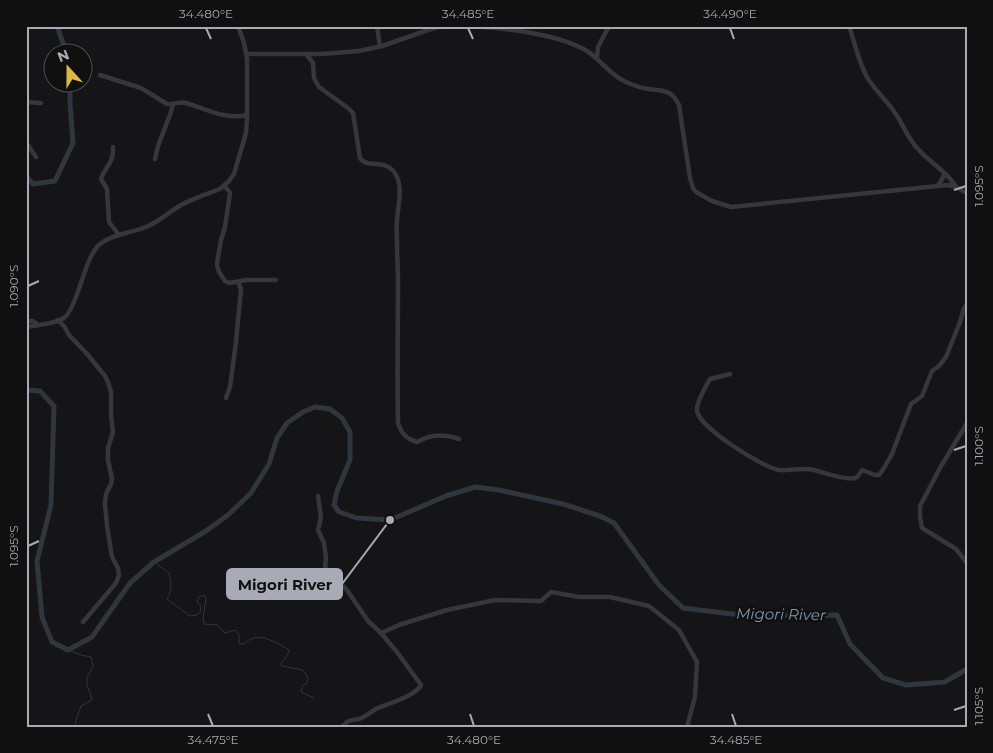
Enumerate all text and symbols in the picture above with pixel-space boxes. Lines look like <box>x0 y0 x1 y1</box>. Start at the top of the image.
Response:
text: 34.480°E <box>179 6 233 21</box>
text: 34.485°E <box>442 6 494 21</box>
text: 34.490°E <box>703 6 757 21</box>
north arrow <box>42 42 92 92</box>
text: N <box>55 45 72 66</box>
text: 1.095°S <box>971 165 986 207</box>
text: 1.090°S <box>6 265 21 307</box>
text: 1.100°S <box>971 426 986 466</box>
text: 1.095°S <box>6 525 21 567</box>
callout: Migori River <box>227 569 342 599</box>
text: Migori River <box>238 575 333 594</box>
water label: Migori River <box>736 604 827 624</box>
text: 1.105°S <box>971 687 986 725</box>
text: 34.475°E <box>187 732 239 747</box>
text: 34.480°E <box>447 732 501 747</box>
text: 34.485°E <box>710 732 762 747</box>

